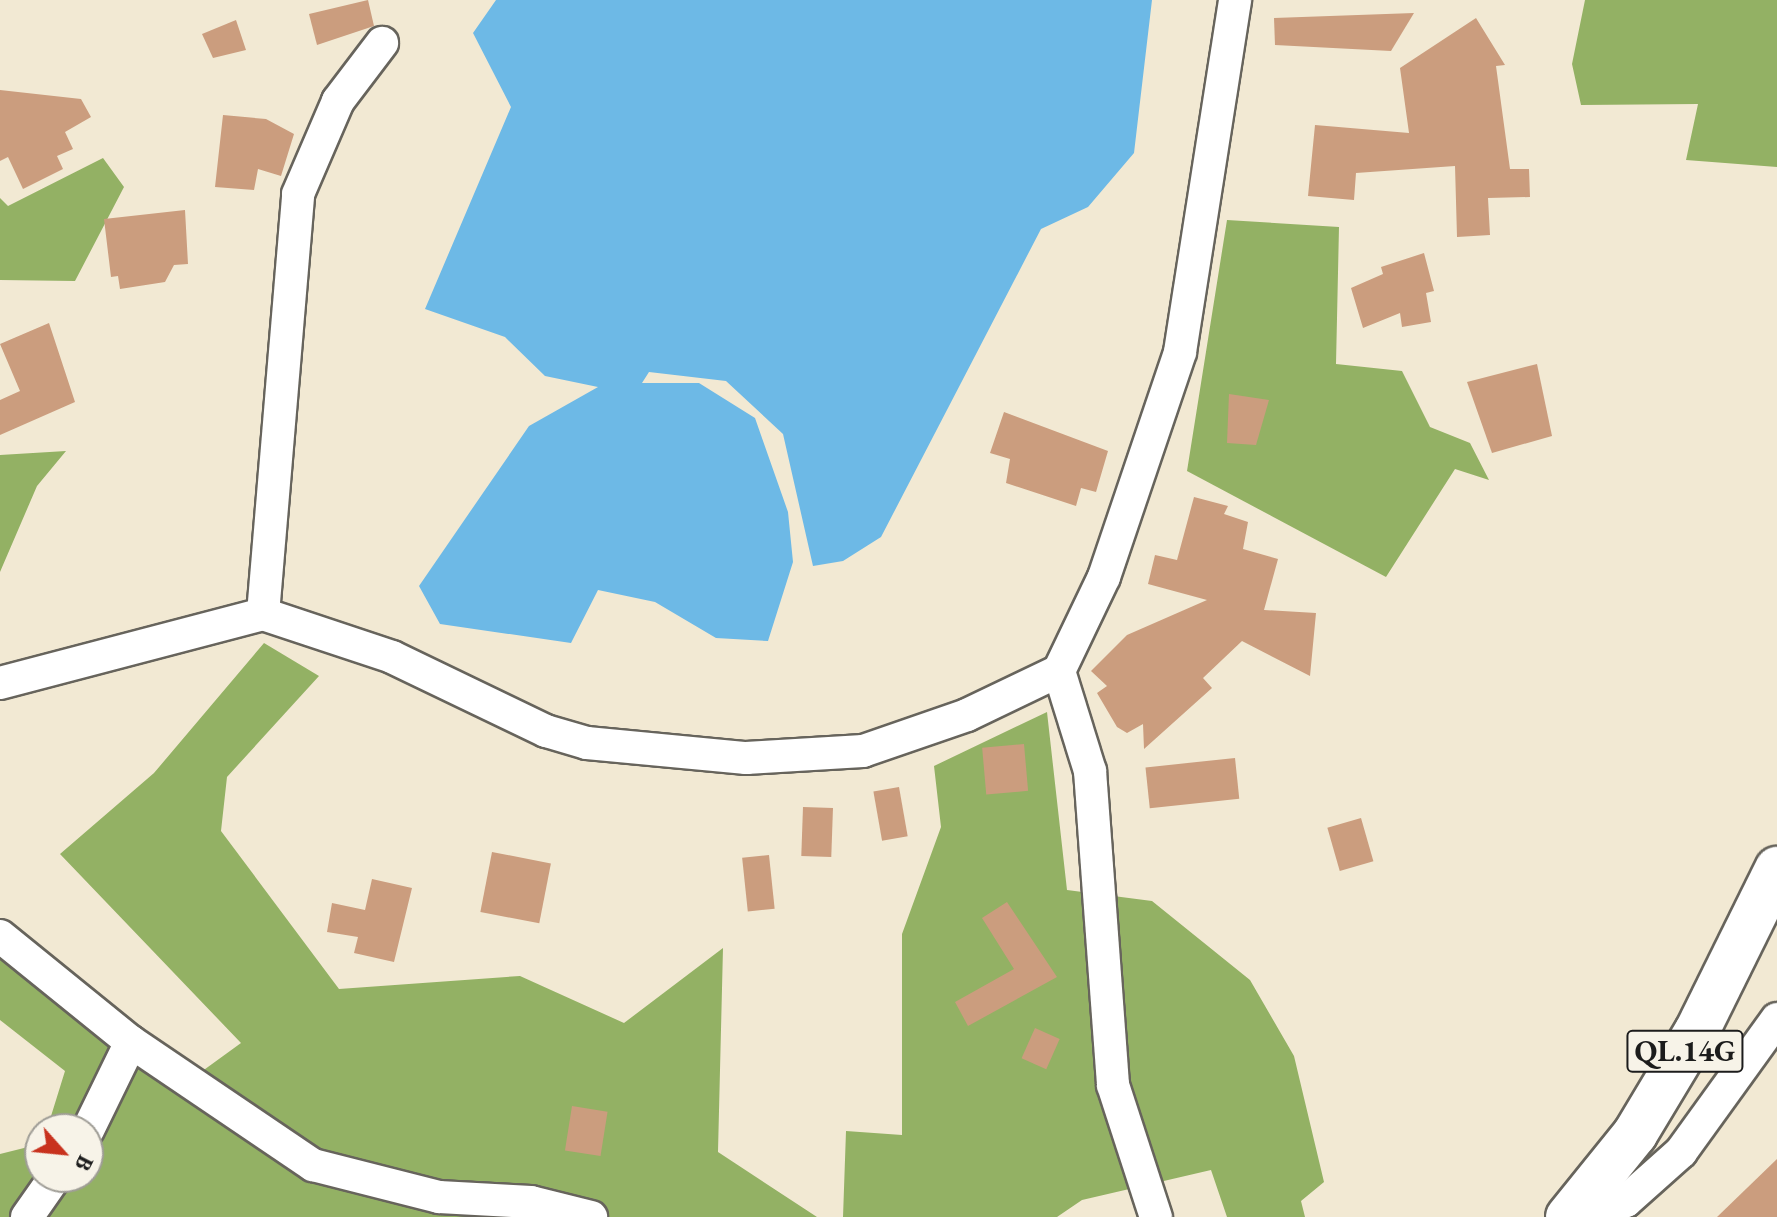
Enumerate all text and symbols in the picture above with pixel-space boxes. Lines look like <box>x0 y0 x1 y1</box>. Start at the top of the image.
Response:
road number: QL.14G <box>1625 1025 1745 1077</box>
north arrow <box>24 1113 104 1193</box>
text: B <box>68 1150 100 1176</box>

